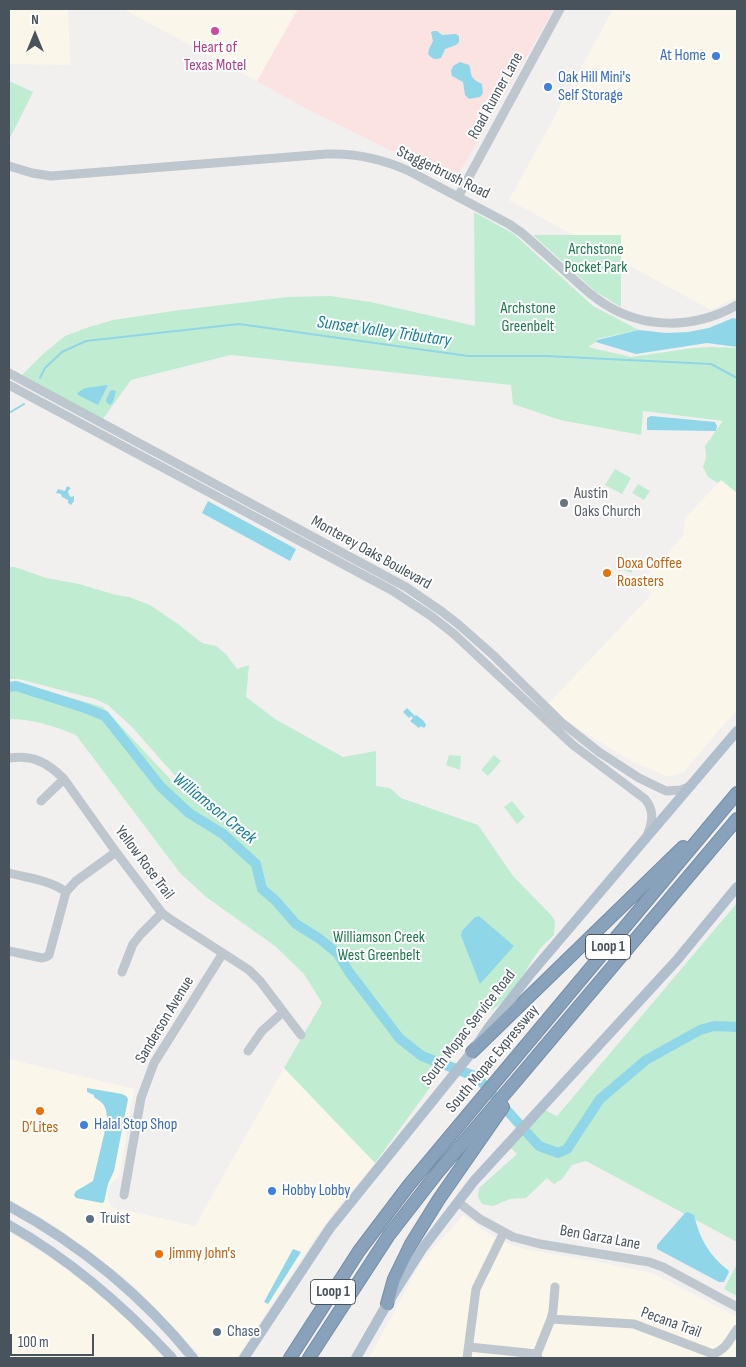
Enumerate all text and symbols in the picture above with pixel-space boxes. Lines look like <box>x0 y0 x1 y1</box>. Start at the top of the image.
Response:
north arrow <box>10 10 60 60</box>
text: N <box>31 11 39 28</box>
marker: Heart of Texas Motel <box>209 25 221 37</box>
place label: Heart of Texas Motel <box>184 38 246 76</box>
place label: At Home <box>660 46 706 66</box>
street label: Road Runner Lane <box>464 49 528 143</box>
marker: At Home <box>710 50 722 62</box>
place label: Oak Hill Mini's Self Storage <box>558 68 631 106</box>
marker: Oak Hill Mini's Self Storage <box>542 81 554 93</box>
street label: Staggerbrush Road <box>393 142 493 204</box>
park label: Archstone Pocket Park <box>565 240 627 278</box>
park label: Archstone Greenbelt <box>500 299 556 337</box>
water label: Sunset Valley Tributary <box>316 312 452 352</box>
place label: Austin Oaks Church <box>574 484 641 522</box>
marker: Austin Oaks Church <box>558 497 570 509</box>
street label: Monterey Oaks Boulevard <box>307 512 435 594</box>
place label: Doxa Coffee Roasters <box>617 554 682 592</box>
marker: Doxa Coffee Roasters <box>601 567 613 579</box>
water label: Williamson Creek <box>168 769 260 849</box>
street label: Yellow Rose Trail <box>110 823 178 903</box>
park label: Williamson Creek West Greenbelt <box>333 928 425 966</box>
road number: Loop 1 <box>586 934 630 960</box>
street label: South Mopac Service Road <box>418 966 520 1090</box>
street label: Sanderson Avenue <box>131 973 199 1067</box>
street label: South Mopac Expressway <box>442 1001 544 1117</box>
marker: D’Lites <box>34 1105 46 1117</box>
place label: Halal Stop Shop <box>94 1115 177 1135</box>
place label: D’Lites <box>22 1118 58 1138</box>
marker: Halal Stop Shop <box>78 1119 90 1131</box>
place label: Hobby Lobby <box>282 1181 350 1201</box>
marker: Hobby Lobby <box>266 1185 278 1197</box>
place label: Truist <box>100 1209 130 1229</box>
marker: Truist <box>84 1213 96 1225</box>
street label: Ben Garza Lane <box>558 1221 642 1255</box>
place label: Jimmy John's <box>169 1244 236 1264</box>
marker: Jimmy John's <box>153 1248 165 1260</box>
road number: Loop 1 <box>310 1280 356 1304</box>
street label: Pecana Trail <box>638 1303 704 1343</box>
place label: Chase <box>227 1322 260 1342</box>
scale bar <box>12 1324 96 1356</box>
marker: Chase <box>211 1326 223 1338</box>
text: 100 m <box>18 1333 49 1352</box>

